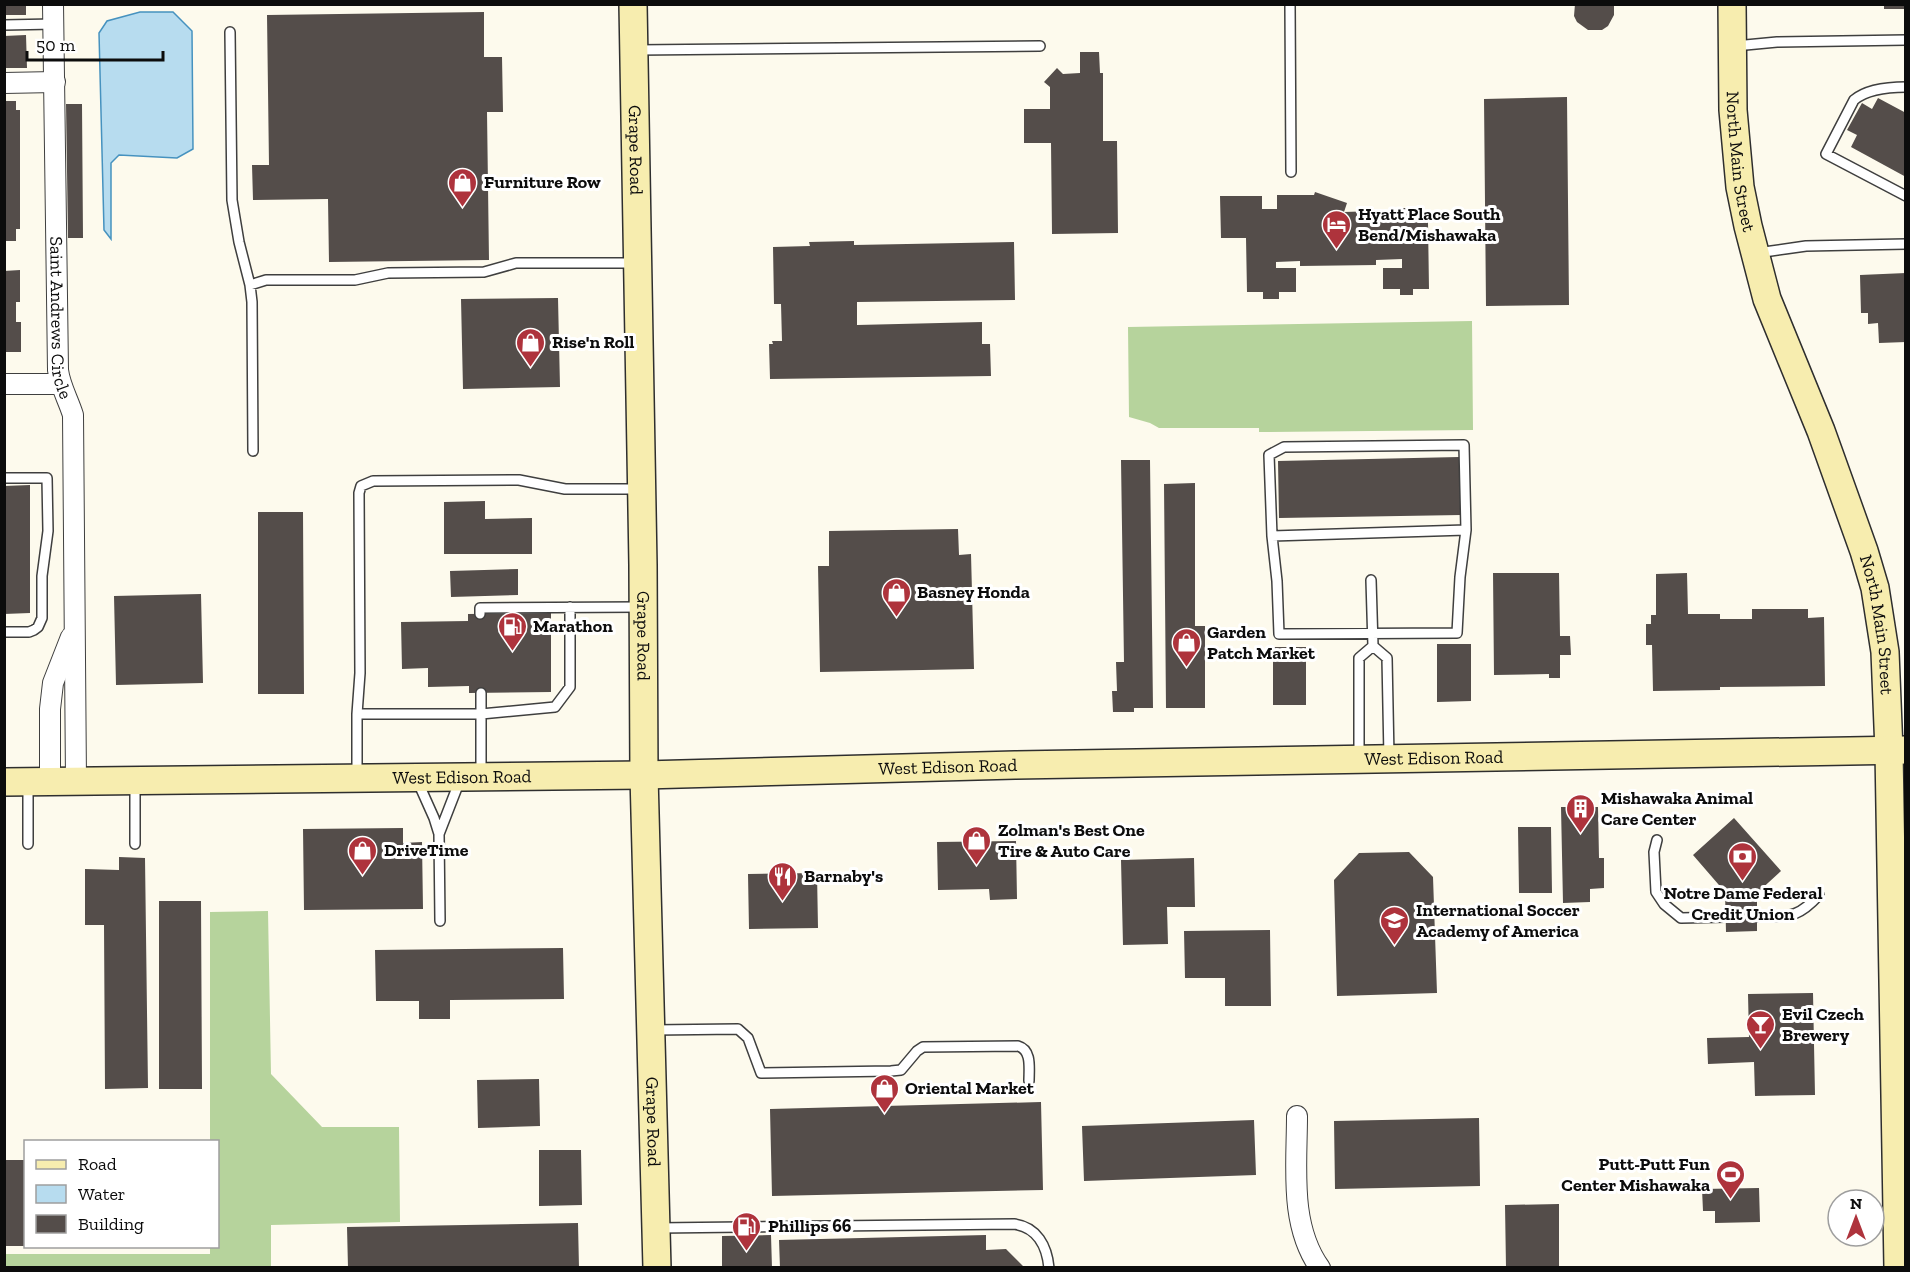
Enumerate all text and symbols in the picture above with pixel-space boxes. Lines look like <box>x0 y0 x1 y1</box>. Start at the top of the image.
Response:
scale bar <box>27 24 164 62</box>
text: 50 m <box>36 34 76 56</box>
street label: North Main Street <box>1722 91 1760 235</box>
street label: Grape Road <box>624 105 647 195</box>
shop icon: Furniture Row <box>447 166 479 208</box>
place label: Furniture Row <box>484 171 601 193</box>
place label: Hyatt Place South Bend/Mishawaka <box>1358 203 1501 246</box>
hotel icon: Hyatt Place South Bend/Mishawaka <box>1321 208 1353 250</box>
street label: Saint Andrews Circle <box>45 236 77 402</box>
shop icon: Rise'n Roll <box>515 326 547 368</box>
place label: Rise'n Roll <box>552 331 635 353</box>
street label: North Main Street <box>1855 552 1898 696</box>
shop icon: Basney Honda <box>880 576 912 618</box>
place label: Basney Honda <box>917 581 1030 603</box>
street label: Grape Road <box>632 591 655 681</box>
fuel station icon: Marathon <box>496 610 528 652</box>
place label: Marathon <box>533 615 613 637</box>
place label: Garden Patch Market <box>1207 621 1316 664</box>
shop icon: Garden Patch Market <box>1170 626 1202 668</box>
street label: West Edison Road <box>1364 746 1504 770</box>
street label: West Edison Road <box>878 754 1018 780</box>
street label: West Edison Road <box>392 765 532 789</box>
place label: Mishawaka Animal Care Center <box>1601 787 1753 830</box>
building icon: Mishawaka Animal Care Center <box>1564 792 1596 834</box>
place label: Zolman's Best One Tire & Auto Care <box>998 819 1145 862</box>
shop icon: Zolman's Best One Tire & Auto Care <box>961 824 993 866</box>
shop icon: DriveTime <box>347 834 379 876</box>
place label: DriveTime <box>384 839 469 861</box>
bank icon: Notre Dame Federal Credit Union <box>1727 840 1759 882</box>
restaurant icon: Barnaby's <box>767 860 799 902</box>
place label: Barnaby's <box>804 865 883 887</box>
place label: Notre Dame Federal Credit Union <box>1663 882 1823 925</box>
place label: International Soccer Academy of America <box>1416 899 1580 942</box>
school or university icon: International Soccer Academy of America <box>1379 904 1411 946</box>
place label: Evil Czech Brewery <box>1782 1003 1864 1046</box>
bar icon: Evil Czech Brewery <box>1745 1008 1777 1050</box>
shop icon: Oriental Market <box>868 1072 900 1114</box>
street label: Grape Road <box>641 1077 665 1167</box>
place label: Oriental Market <box>905 1077 1035 1099</box>
legend <box>24 1140 219 1248</box>
text: Road <box>78 1153 117 1175</box>
place label: Putt-Putt Fun Center Mishawaka <box>1561 1153 1710 1196</box>
sports icon: Putt-Putt Fun Center Mishawaka <box>1715 1158 1747 1200</box>
text: Water <box>78 1183 125 1205</box>
north arrow <box>1826 1188 1886 1248</box>
text: N <box>1850 1194 1862 1213</box>
fuel station icon: Phillips 66 <box>731 1210 763 1252</box>
text: Building <box>78 1213 144 1235</box>
place label: Phillips 66 <box>768 1215 852 1237</box>

